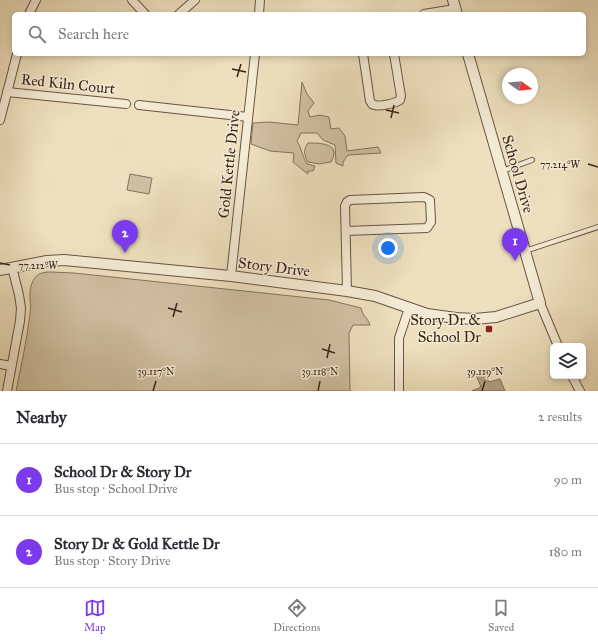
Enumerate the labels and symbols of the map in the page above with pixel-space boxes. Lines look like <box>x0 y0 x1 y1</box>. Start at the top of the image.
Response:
north arrow <box>502 68 538 104</box>
street label: Red Kiln Court <box>20 70 117 98</box>
street label: Gold Kettle Drive <box>214 109 244 219</box>
street label: School Drive <box>498 133 538 215</box>
text: 77.214°W <box>540 159 581 171</box>
pin: 2 <box>112 220 138 253</box>
pin: 1 <box>502 228 528 261</box>
your location <box>378 238 398 258</box>
street label: Story Drive <box>237 254 311 280</box>
text: 77.212°W <box>18 260 58 272</box>
place label: Story Dr & School Dr <box>410 311 481 346</box>
marker: Story Dr & School Dr <box>484 324 494 334</box>
text: 39.117°N <box>138 366 175 378</box>
text: 39.118°N <box>302 366 339 378</box>
text: 39.119°N <box>467 366 504 378</box>

